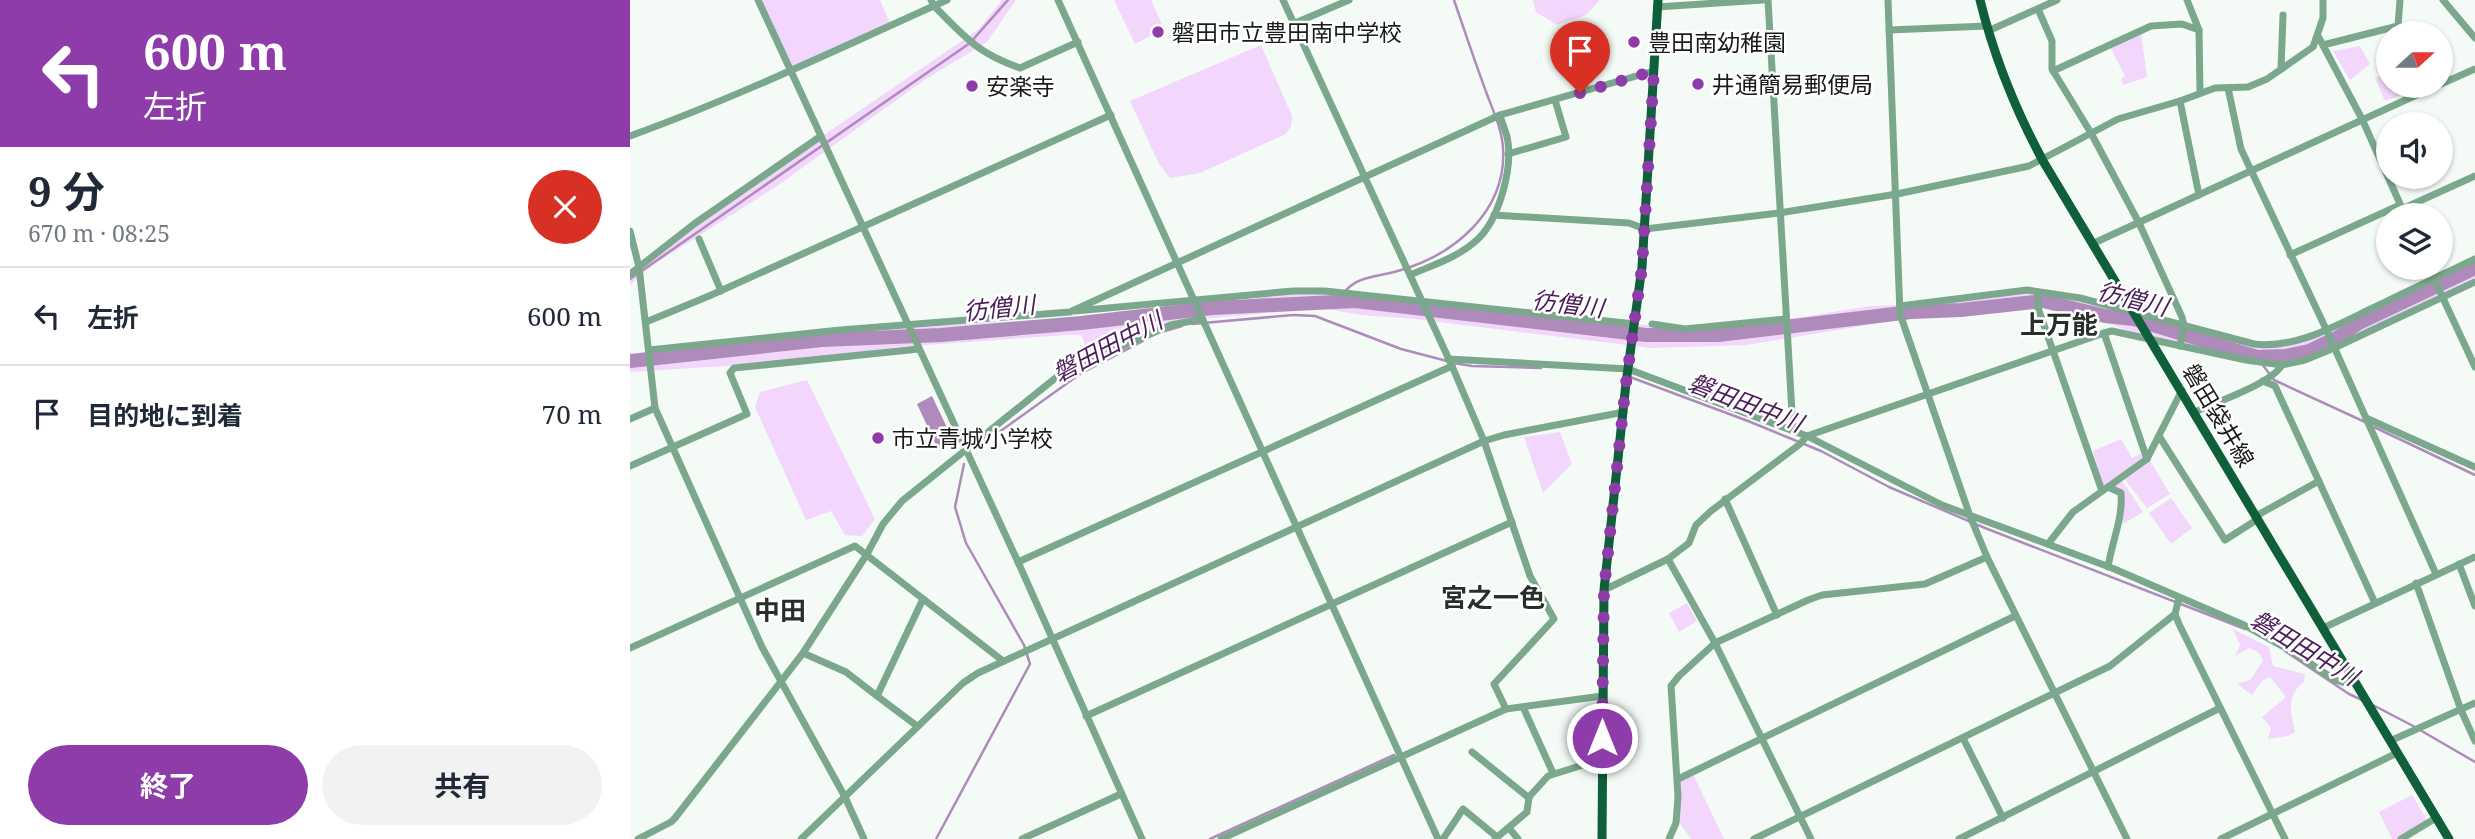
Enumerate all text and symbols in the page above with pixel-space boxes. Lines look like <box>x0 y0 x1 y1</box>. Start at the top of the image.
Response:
place label: 磐田市立豊田南中学校 <box>1172 16 1402 48</box>
text: 600 m <box>143 18 287 84</box>
pin <box>1550 21 1610 93</box>
north arrow <box>2376 21 2454 98</box>
map controls <box>2376 21 2453 280</box>
marker: 磐田市立豊田南中学校 <box>1150 24 1166 40</box>
place label: 豊田南幼稚園 <box>1648 26 1786 58</box>
icon: left <box>28 28 119 119</box>
icon: arrive <box>1561 32 1599 70</box>
marker: 豊田南幼稚園 <box>1626 34 1642 50</box>
place label: 井通簡易郵便局 <box>1712 68 1873 100</box>
place label: 安楽寺 <box>986 70 1055 102</box>
marker: 井通簡易郵便局 <box>1690 76 1706 92</box>
marker: 安楽寺 <box>964 78 980 94</box>
text: 左折 <box>143 84 207 127</box>
button: sound <box>2376 112 2453 189</box>
text: 9 分 <box>28 162 105 219</box>
button: close <box>528 170 602 244</box>
button: layers <box>2376 203 2453 280</box>
text: 670 m · 08:25 <box>28 217 170 249</box>
water label: 彷僧川 <box>2094 273 2175 323</box>
water label: 彷僧川 <box>1530 282 1609 324</box>
water label: 彷僧川 <box>961 287 1040 327</box>
icon: left <box>28 297 66 335</box>
text: 600 m <box>527 298 602 334</box>
text: 左折 <box>87 299 139 335</box>
water label: 磐田田中川 <box>1046 302 1170 389</box>
district label: 上万能 <box>2020 306 2098 342</box>
street label: 磐田袋井線 <box>2176 357 2262 473</box>
water label: 磐田田中川 <box>1684 365 1811 440</box>
icon: arrive <box>28 395 66 433</box>
text: 70 m <box>542 396 602 432</box>
text: 目的地に到着 <box>87 397 243 433</box>
place label: 市立青城小学校 <box>892 422 1053 454</box>
marker: 市立青城小学校 <box>870 430 886 446</box>
district label: 宮之一色 <box>1441 579 1545 615</box>
district label: 中田 <box>754 592 806 628</box>
water label: 磐田田中川 <box>2245 602 2367 694</box>
position arrow <box>1565 701 1639 775</box>
button: 終了 <box>28 745 308 825</box>
button: 共有 <box>322 745 602 825</box>

